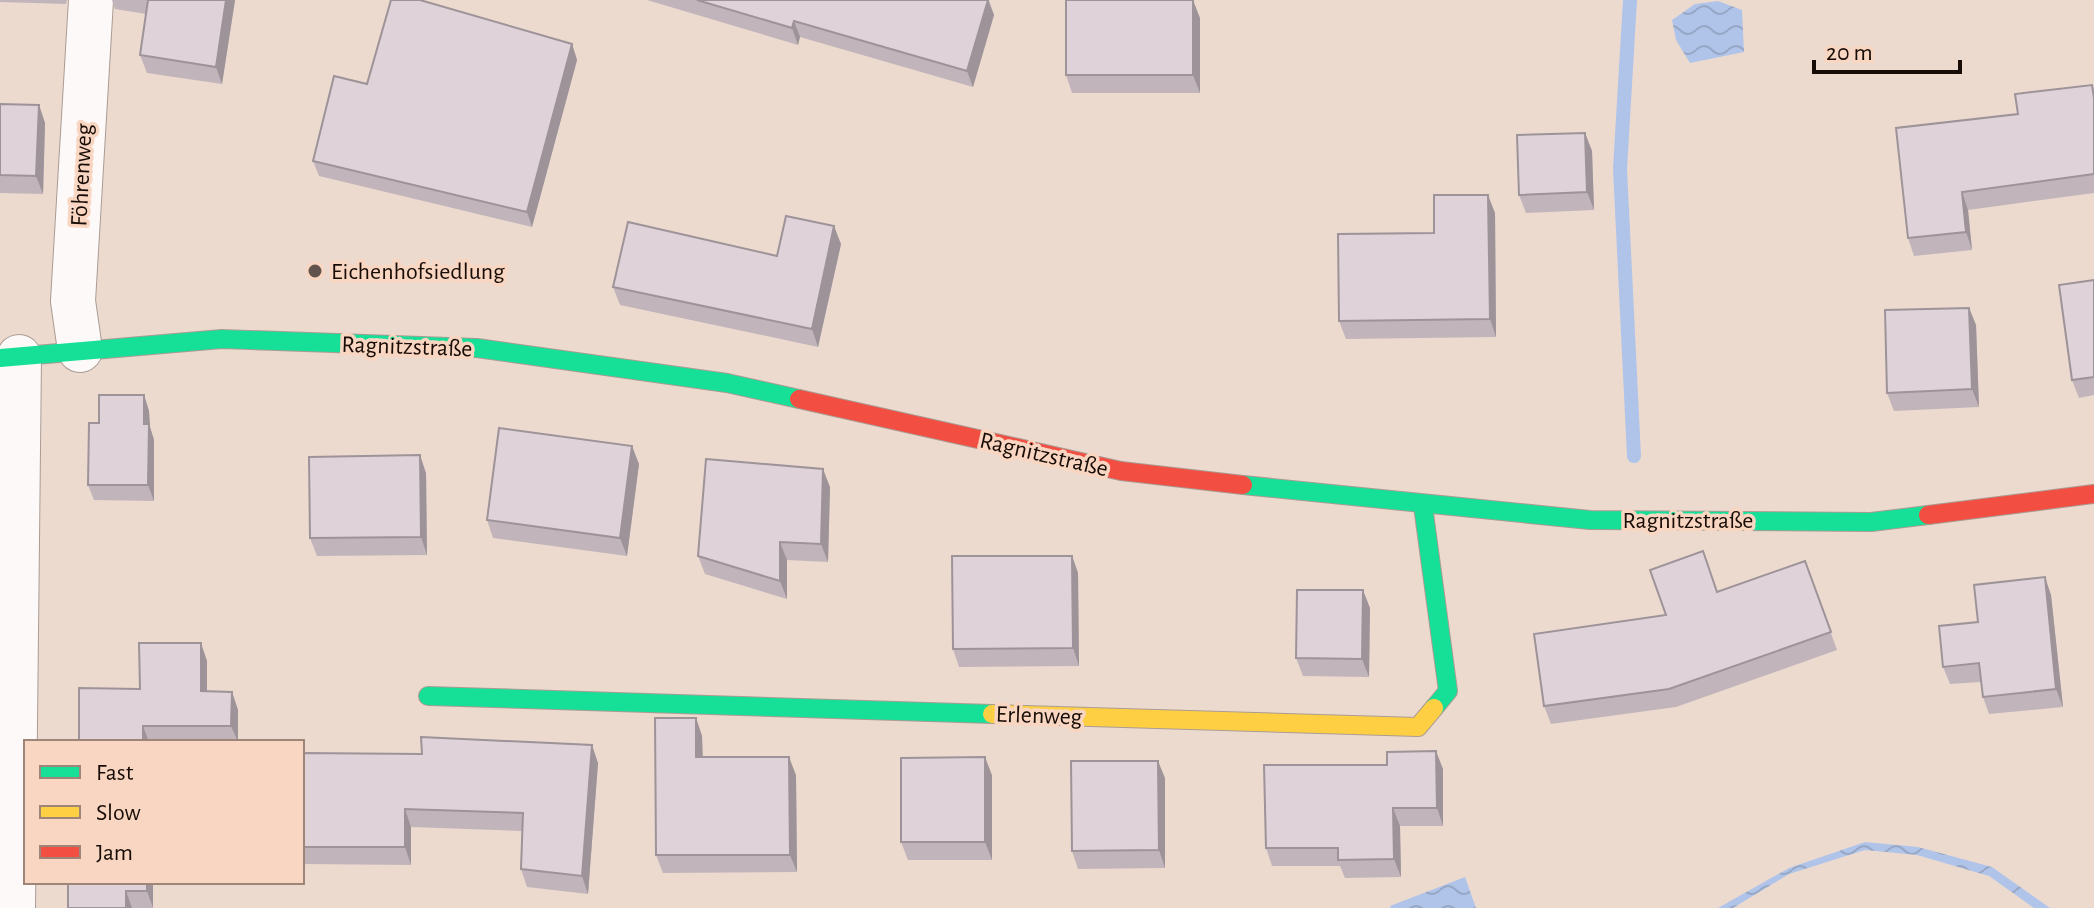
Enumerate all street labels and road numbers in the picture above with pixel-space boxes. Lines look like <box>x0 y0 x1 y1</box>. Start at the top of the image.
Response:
street label: Föhrenweg <box>67 123 97 227</box>
street label: Ragnitzstraße <box>341 333 473 361</box>
street label: Ragnitzstraße <box>977 429 1110 481</box>
street label: Ragnitzstraße <box>1623 509 1753 533</box>
street label: Erlenweg <box>995 702 1083 730</box>

